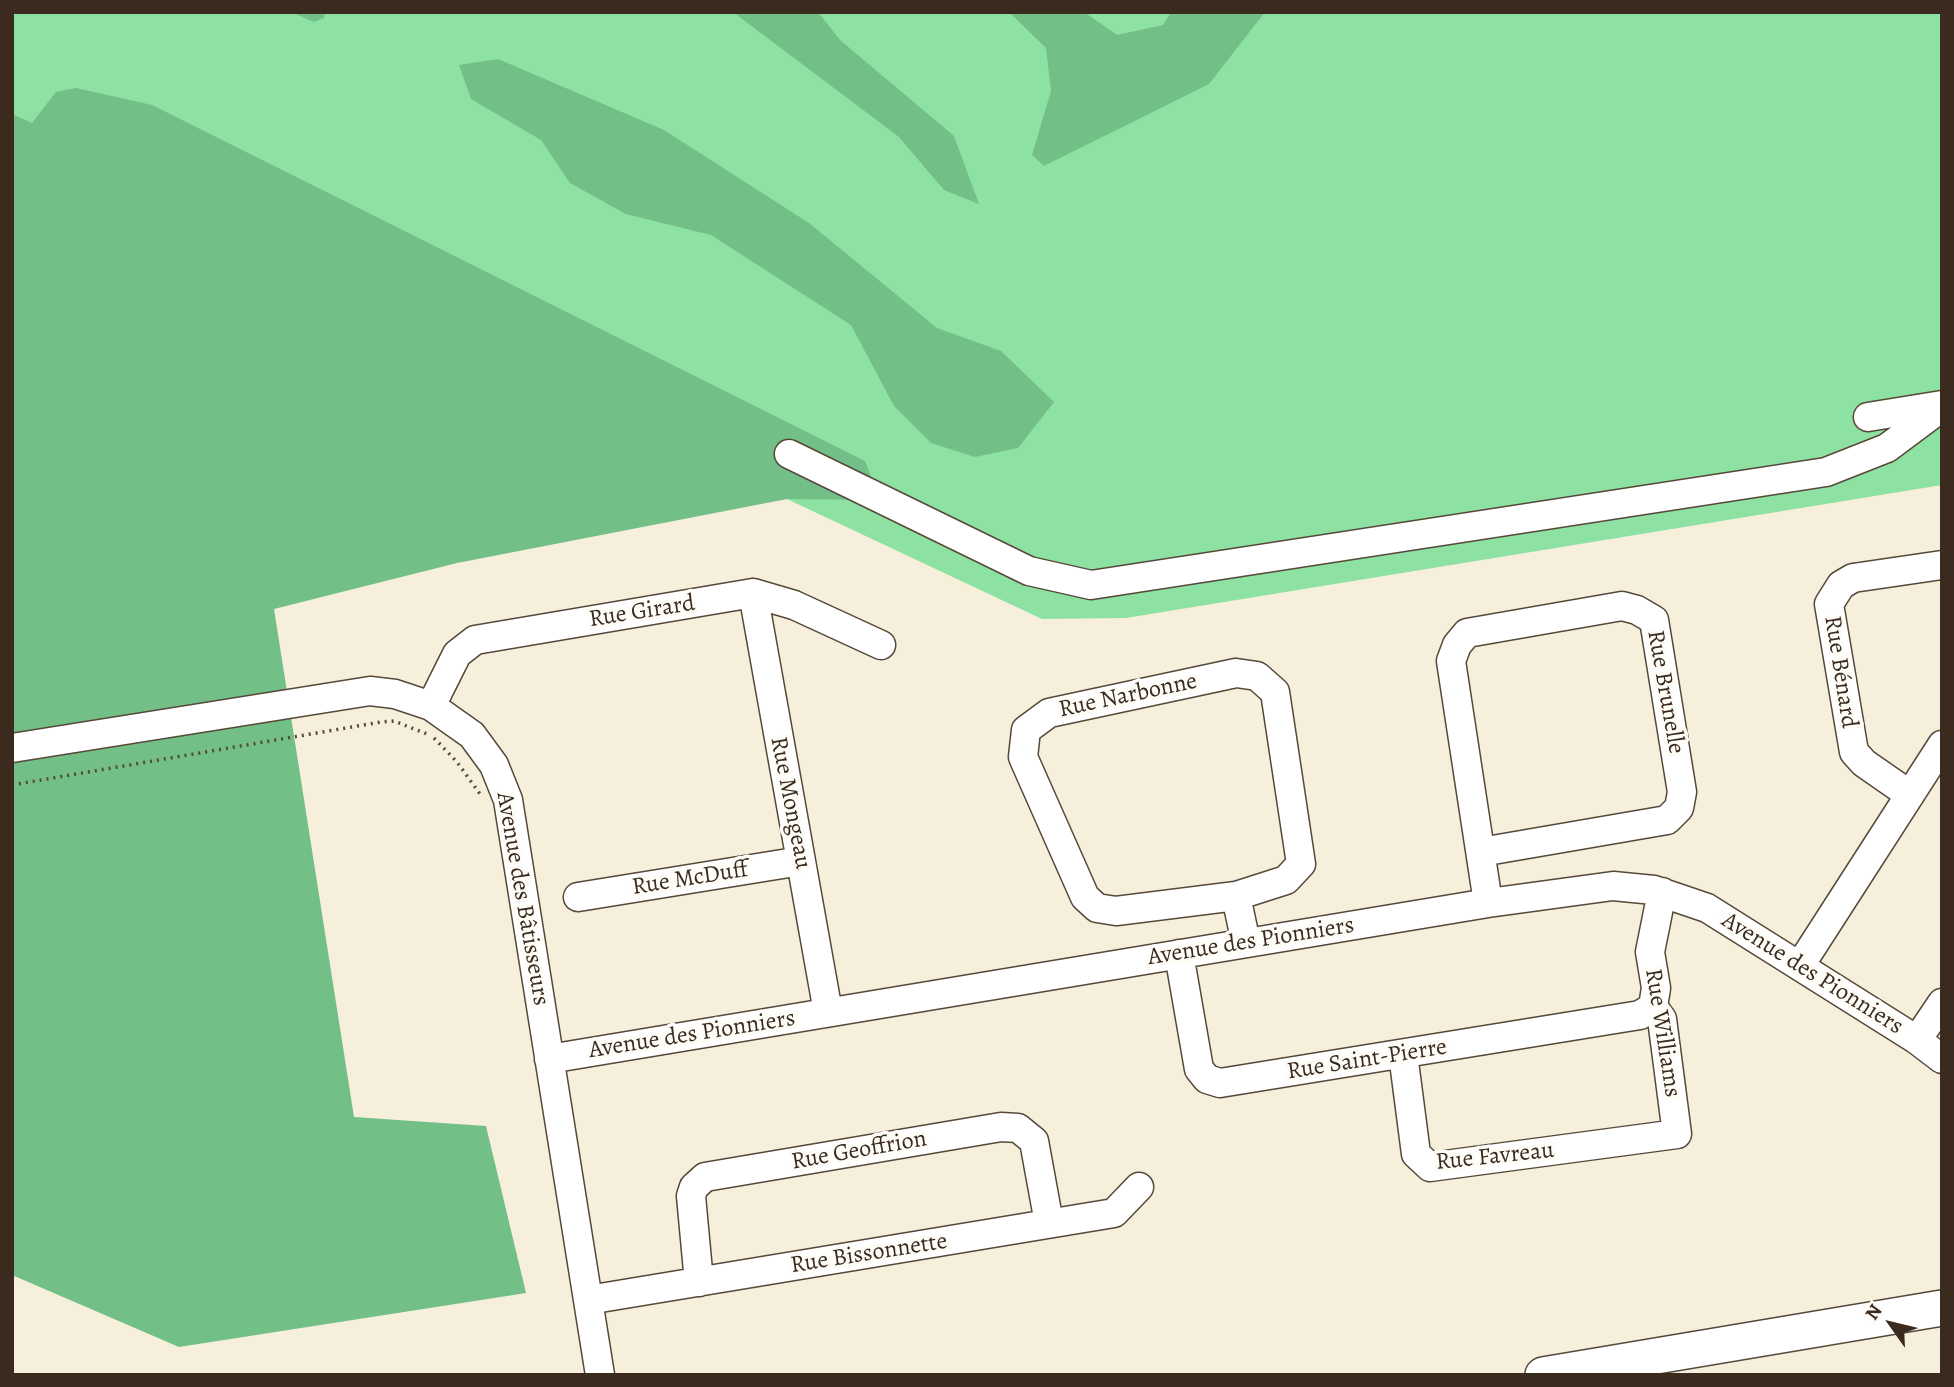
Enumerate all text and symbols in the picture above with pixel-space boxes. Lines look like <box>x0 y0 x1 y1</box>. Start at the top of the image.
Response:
street label: Rue Girard <box>587 589 697 635</box>
street label: Rue Bénard <box>1817 614 1863 730</box>
street label: Rue Brunelle <box>1640 628 1690 756</box>
street label: Rue Narbonne <box>1056 667 1200 725</box>
street label: Rue Mongeau <box>763 734 817 872</box>
street label: Avenue des Bâtisseurs <box>489 790 555 1008</box>
street label: Rue McDuff <box>630 856 750 902</box>
street label: Avenue des Pionniers <box>1716 907 1908 1041</box>
street label: Avenue des Pionniers <box>1146 911 1356 973</box>
street label: Rue Williams <box>1638 967 1686 1099</box>
street label: Avenue des Pionniers <box>587 1004 797 1066</box>
street label: Rue Saint-Pierre <box>1285 1033 1449 1087</box>
street label: Rue Geoffrion <box>789 1125 929 1177</box>
street label: Rue Favreau <box>1434 1136 1556 1178</box>
street label: Rue Bissonnette <box>789 1227 949 1281</box>
north arrow <box>1856 1289 1926 1359</box>
text: N <box>1859 1299 1888 1325</box>

